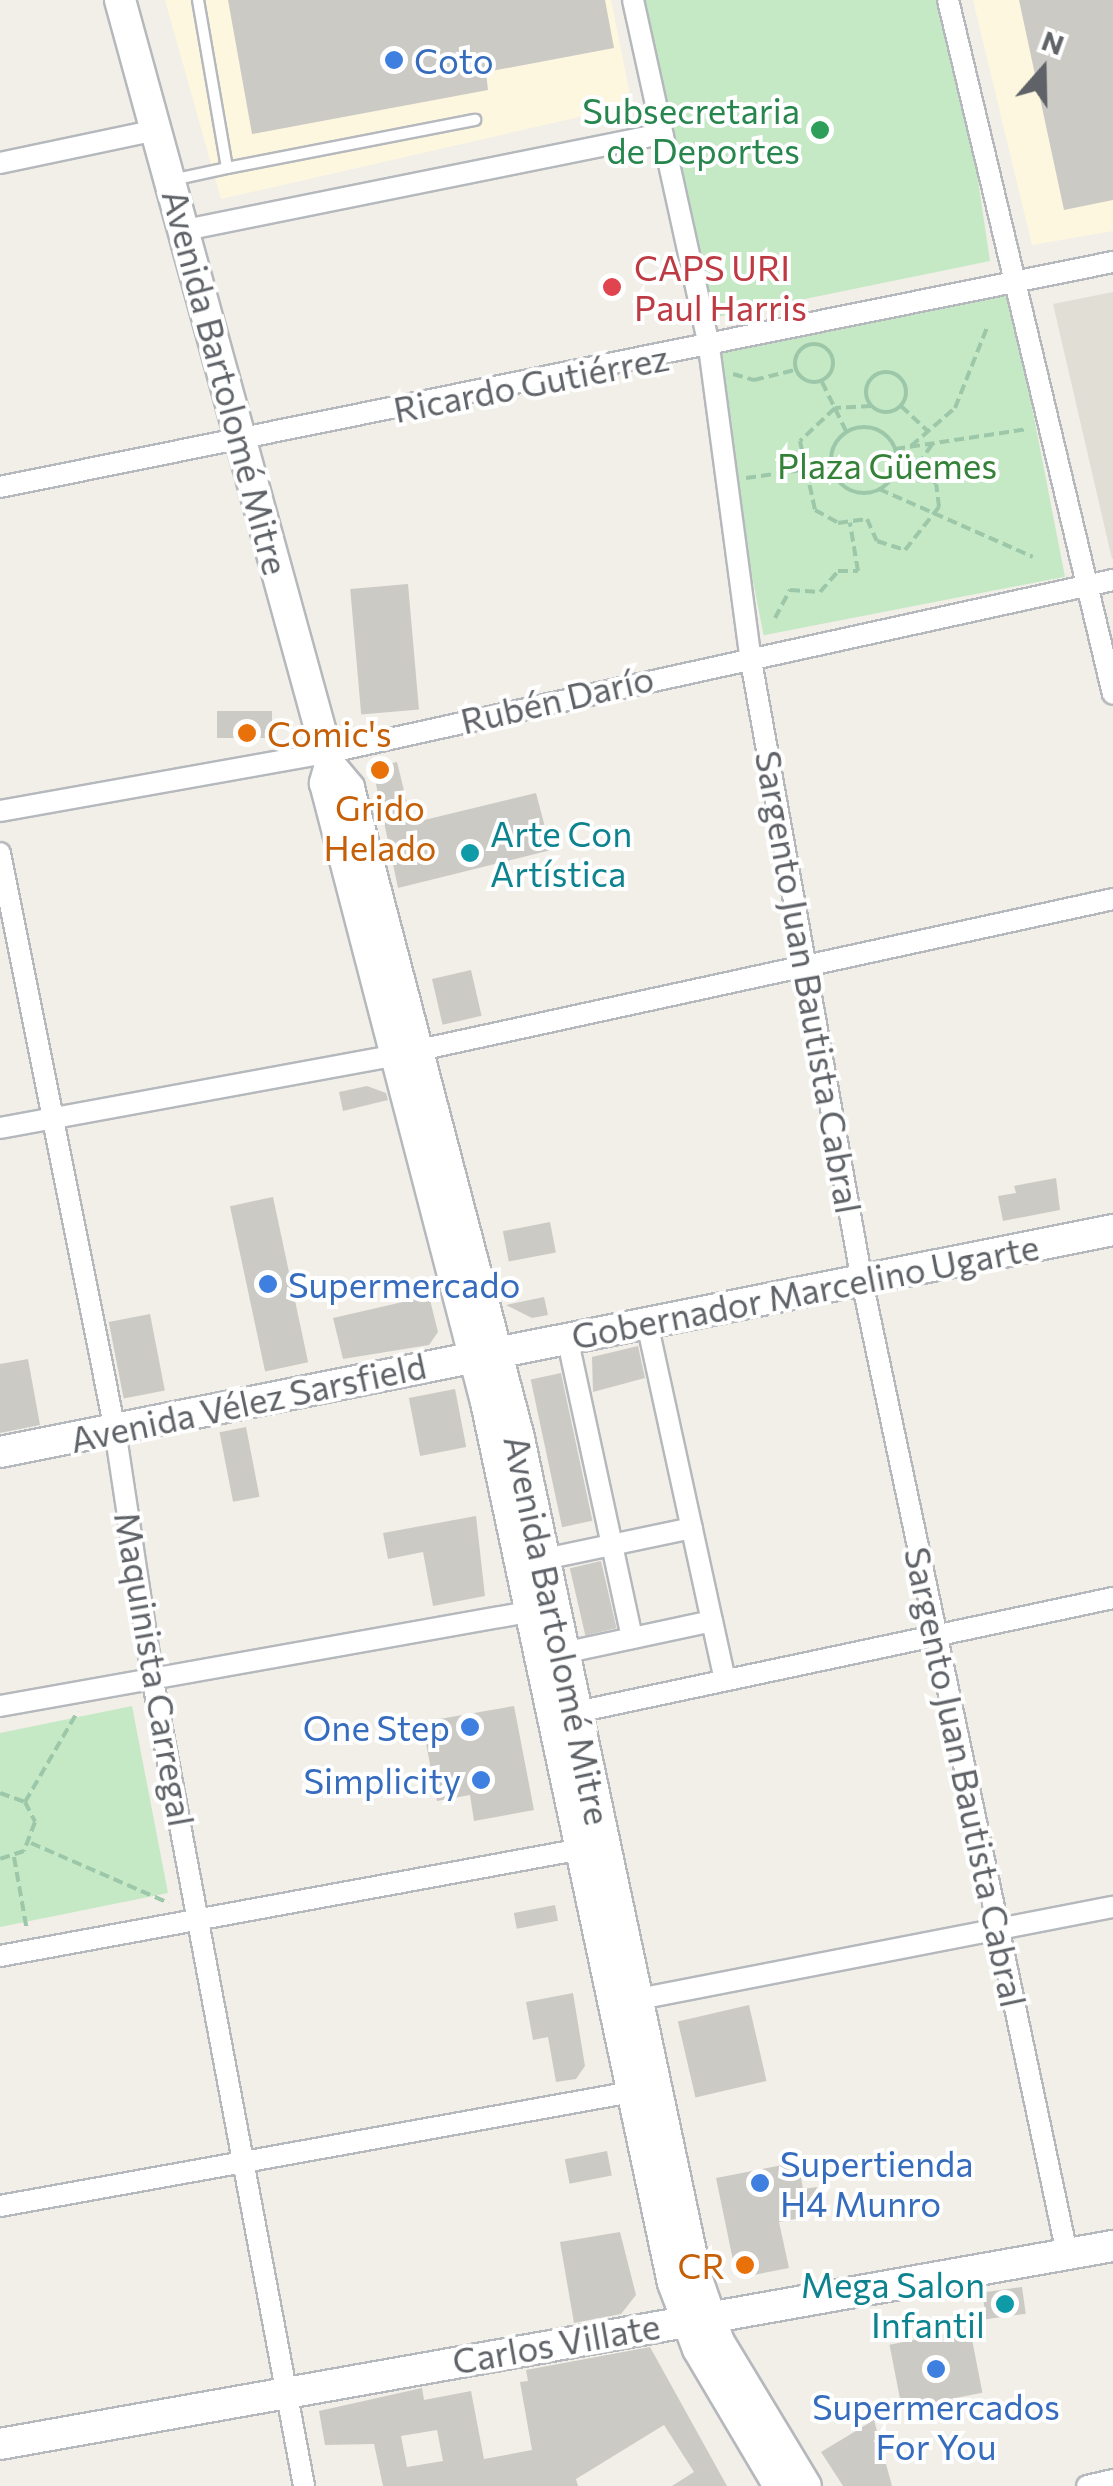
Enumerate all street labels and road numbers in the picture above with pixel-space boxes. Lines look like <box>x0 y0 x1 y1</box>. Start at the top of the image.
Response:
street label: Avenida Bartolomé Mitre <box>154 185 298 579</box>
street label: Ricardo Gutiérrez <box>390 336 672 430</box>
street label: Rubén Darío <box>456 656 658 742</box>
street label: Sargento Juan Bautista Cabral <box>748 747 870 1217</box>
street label: Gobernador Marcelino Ugarte <box>568 1225 1042 1357</box>
street label: Avenida Vélez Sarsfield <box>66 1344 430 1460</box>
street label: Avenida Bartolomé Mitre <box>496 1431 620 1829</box>
street label: Maquinista Carregal <box>107 1508 203 1830</box>
street label: Sargento Juan Bautista Cabral <box>897 1543 1035 2011</box>
street label: Carlos Villate <box>449 2304 663 2382</box>

